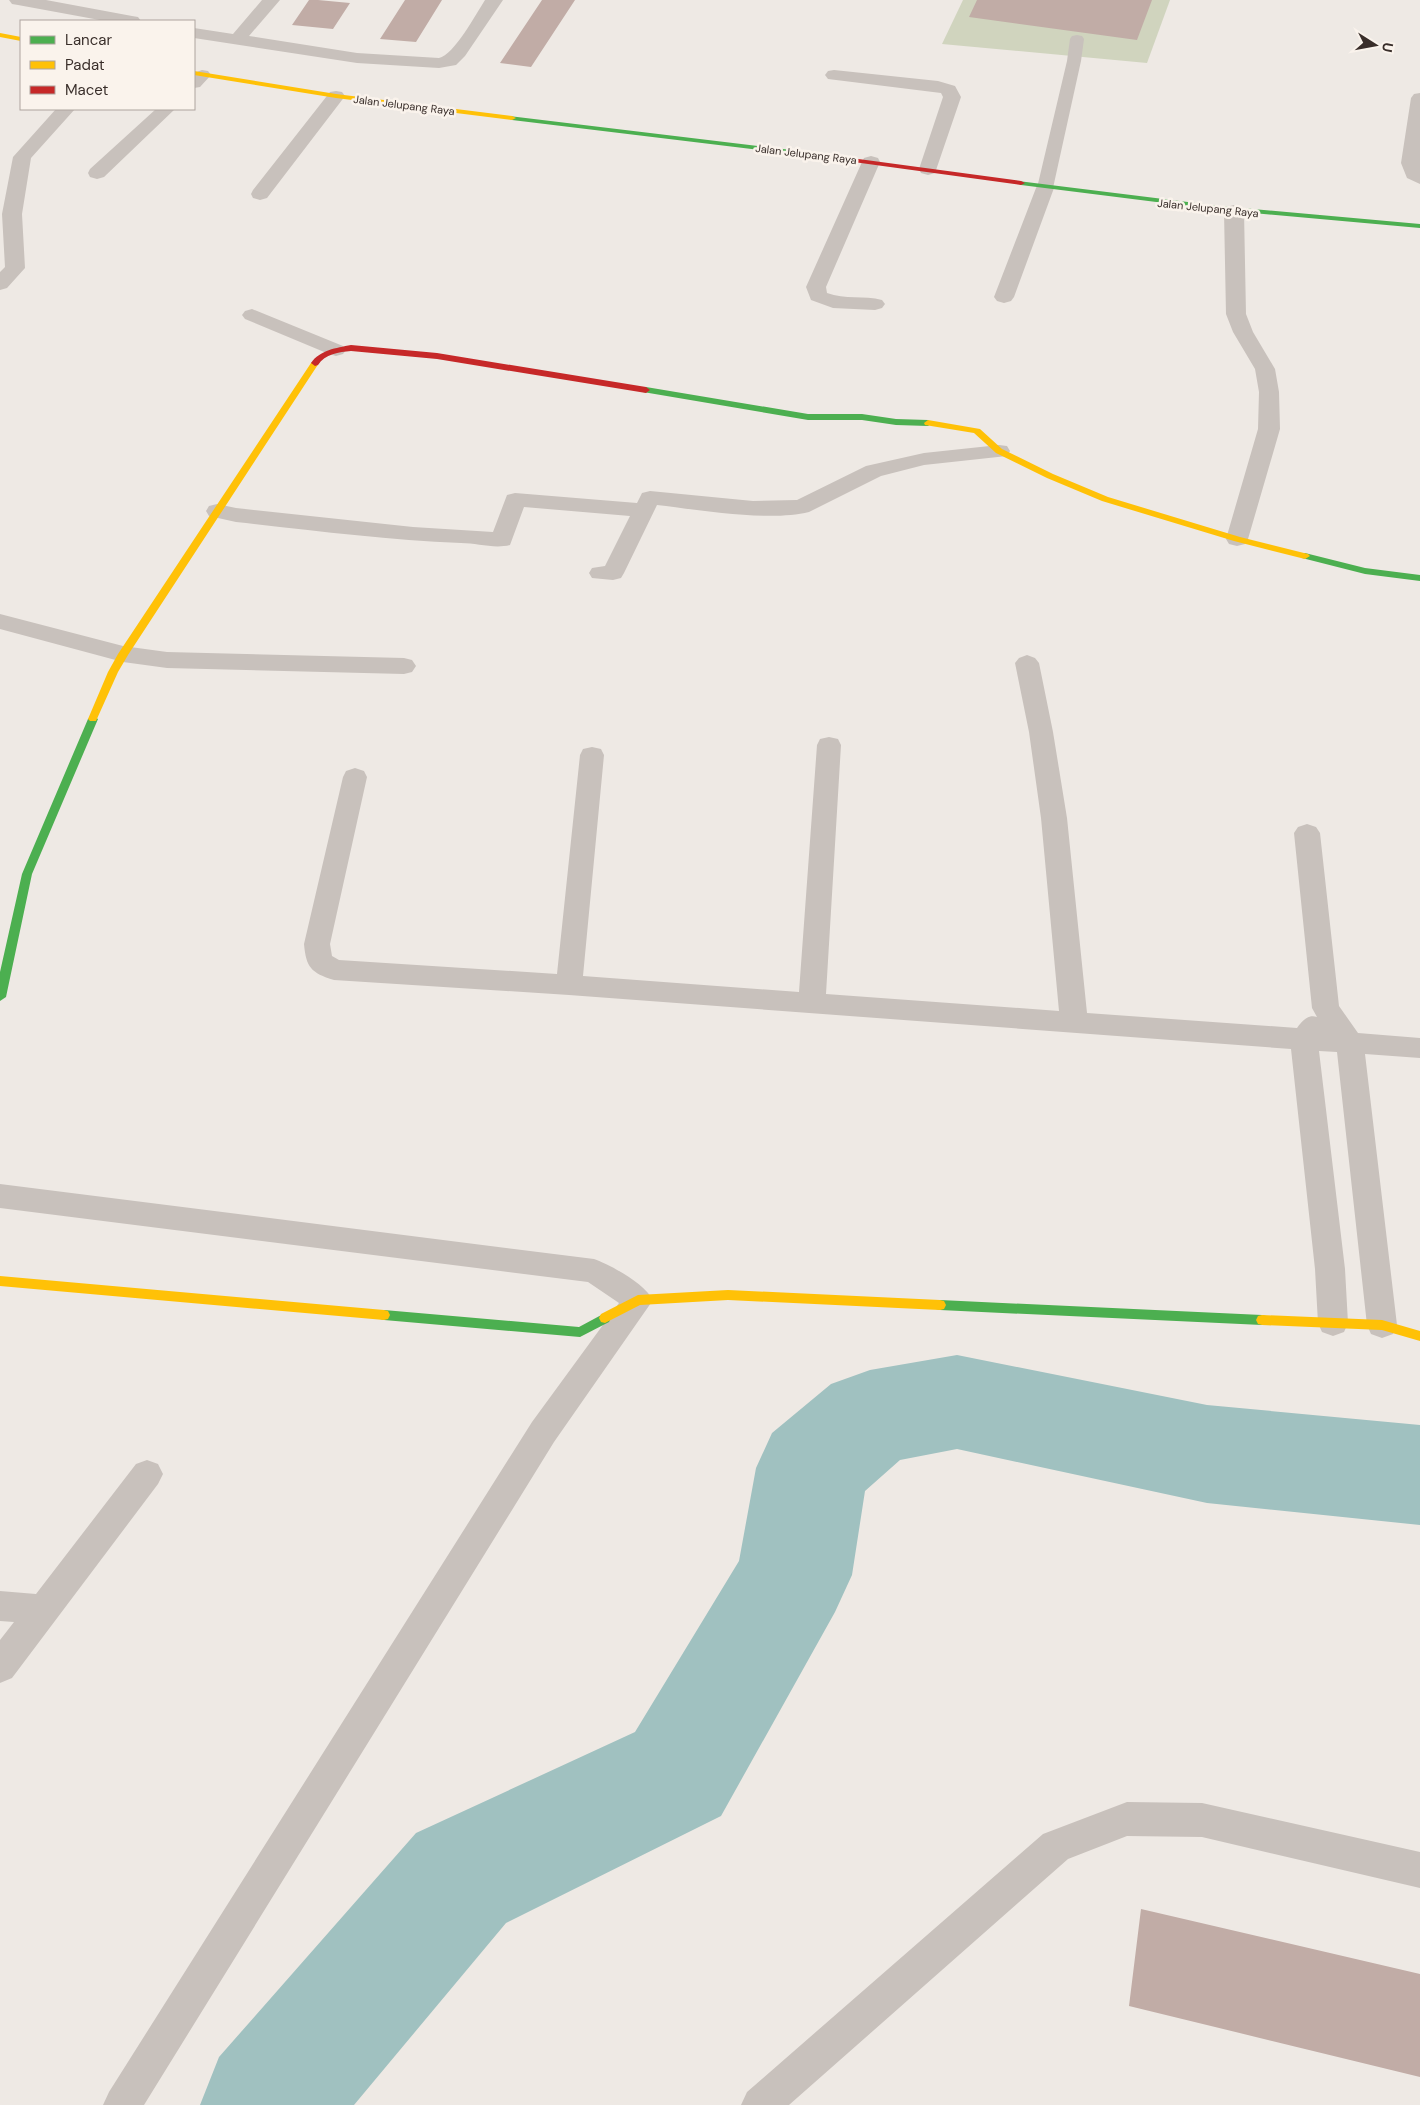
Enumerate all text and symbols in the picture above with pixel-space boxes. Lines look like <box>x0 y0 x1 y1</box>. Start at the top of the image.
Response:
legend <box>20 20 195 110</box>
north arrow <box>1350 20 1400 70</box>
text: Lancar <box>65 30 112 50</box>
text: U <box>1378 41 1398 54</box>
text: Padat <box>65 55 105 75</box>
text: Macet <box>65 80 109 100</box>
street label: Jalan Jelupang Raya <box>353 92 455 118</box>
street label: Jalan Jelupang Raya <box>755 141 857 167</box>
street label: Jalan Jelupang Raya <box>1157 196 1259 220</box>

